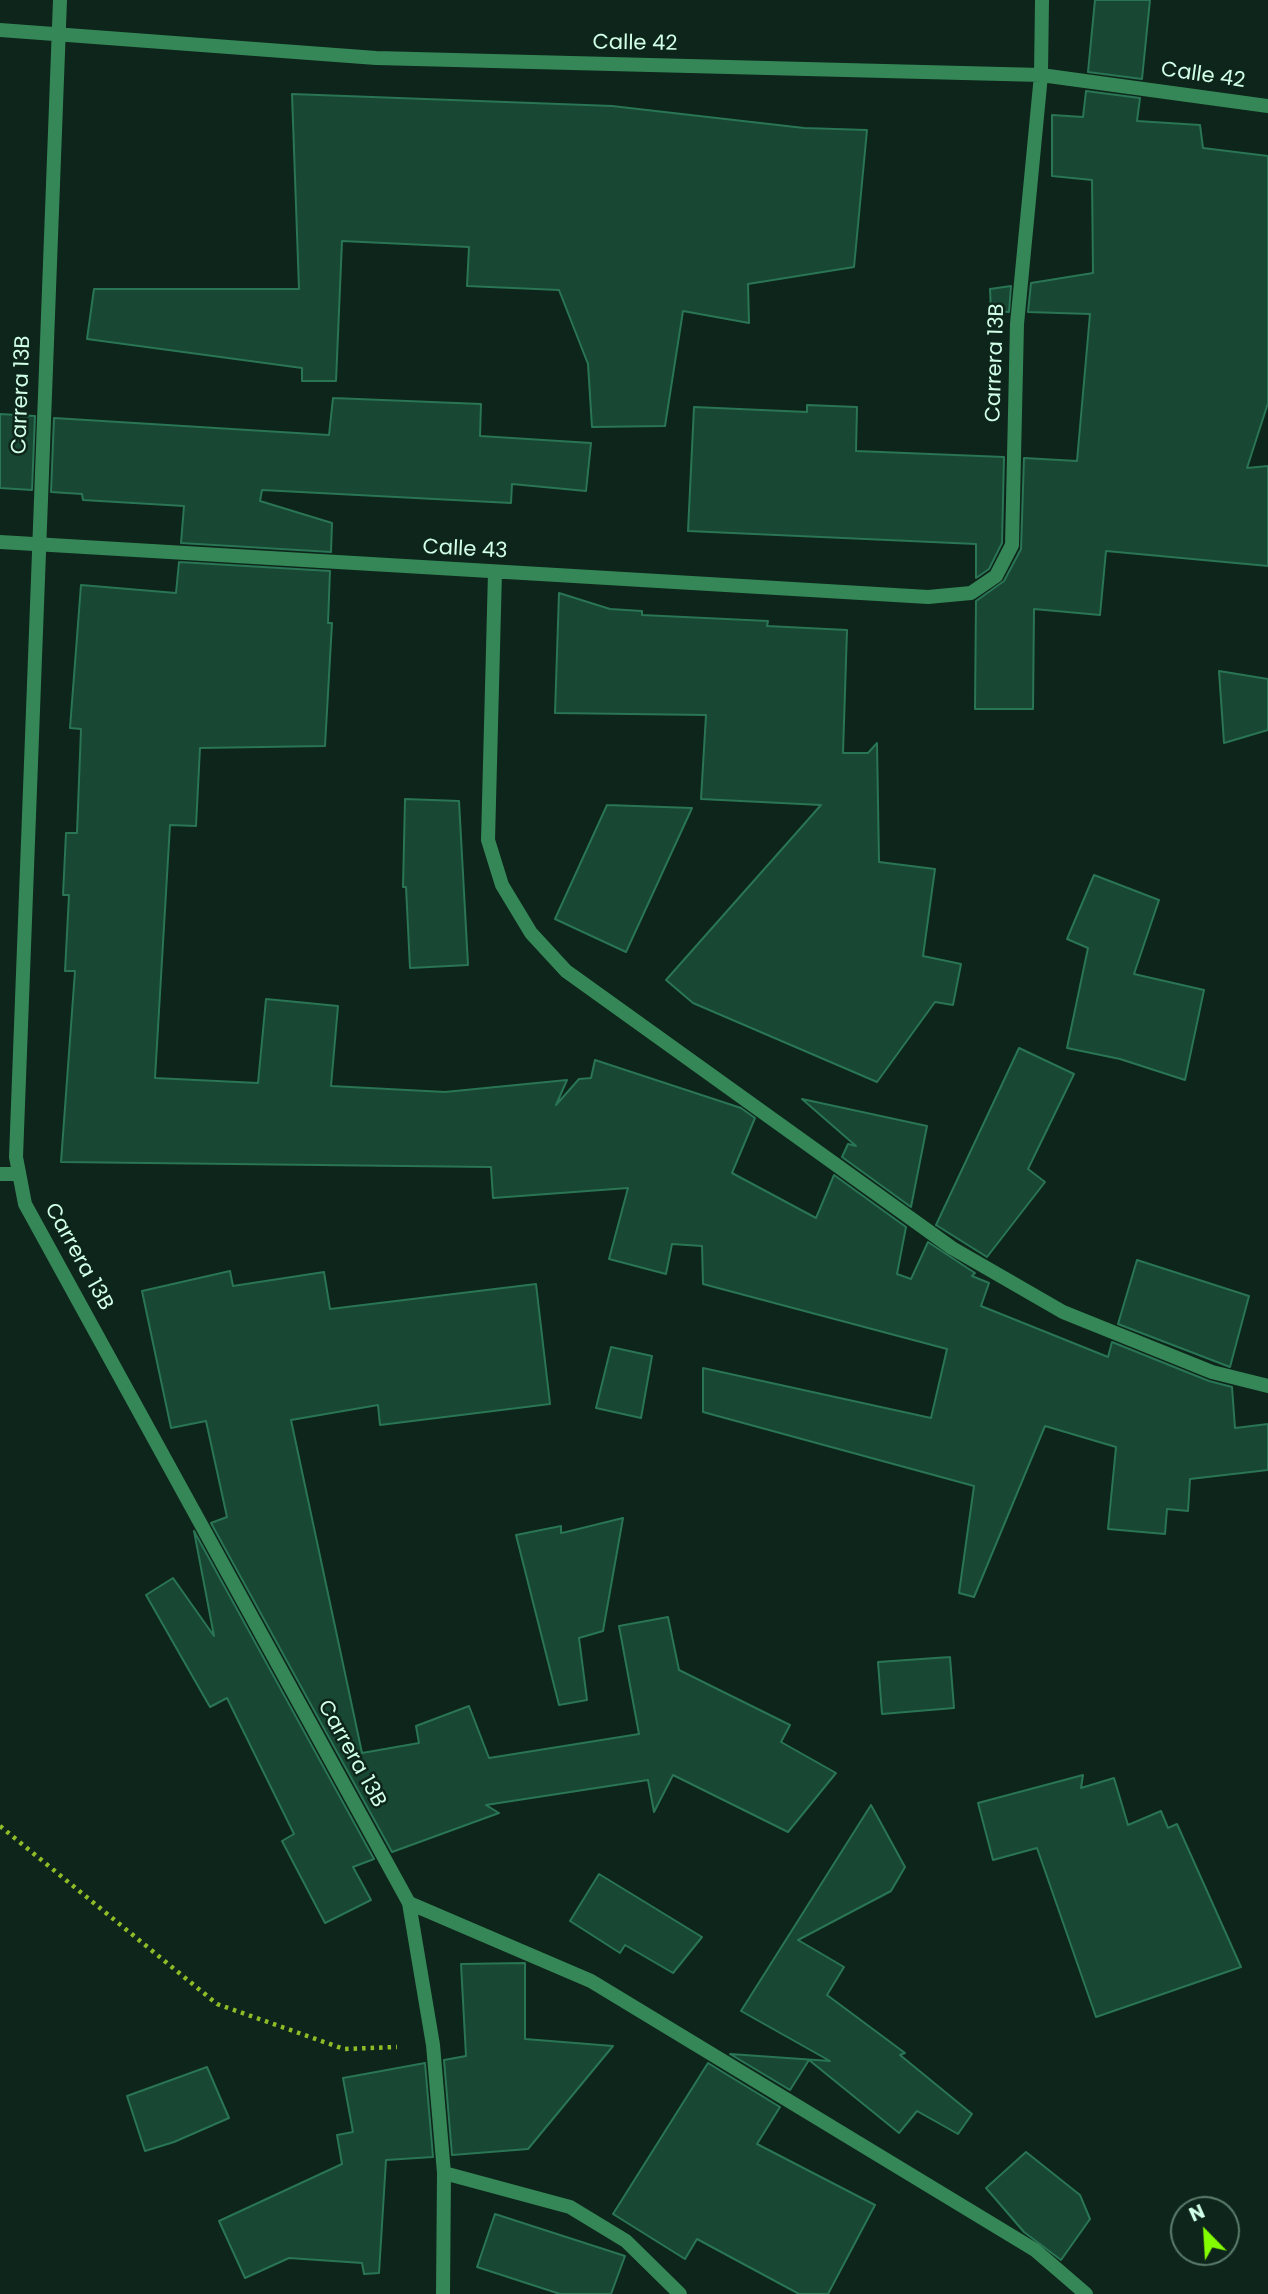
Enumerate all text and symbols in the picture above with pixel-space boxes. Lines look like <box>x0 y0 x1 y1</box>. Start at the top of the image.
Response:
street label: Calle 42 <box>592 31 678 57</box>
street label: Calle 42 <box>1159 58 1247 94</box>
street label: Carrera 13B <box>981 303 1011 423</box>
street label: Carrera 13B <box>7 335 37 455</box>
street label: Calle 43 <box>422 535 508 565</box>
street label: Carrera 13B <box>38 1199 118 1315</box>
street label: Carrera 13B <box>311 1696 391 1812</box>
north arrow <box>1170 2196 1240 2266</box>
text: N <box>1185 2198 1209 2228</box>

